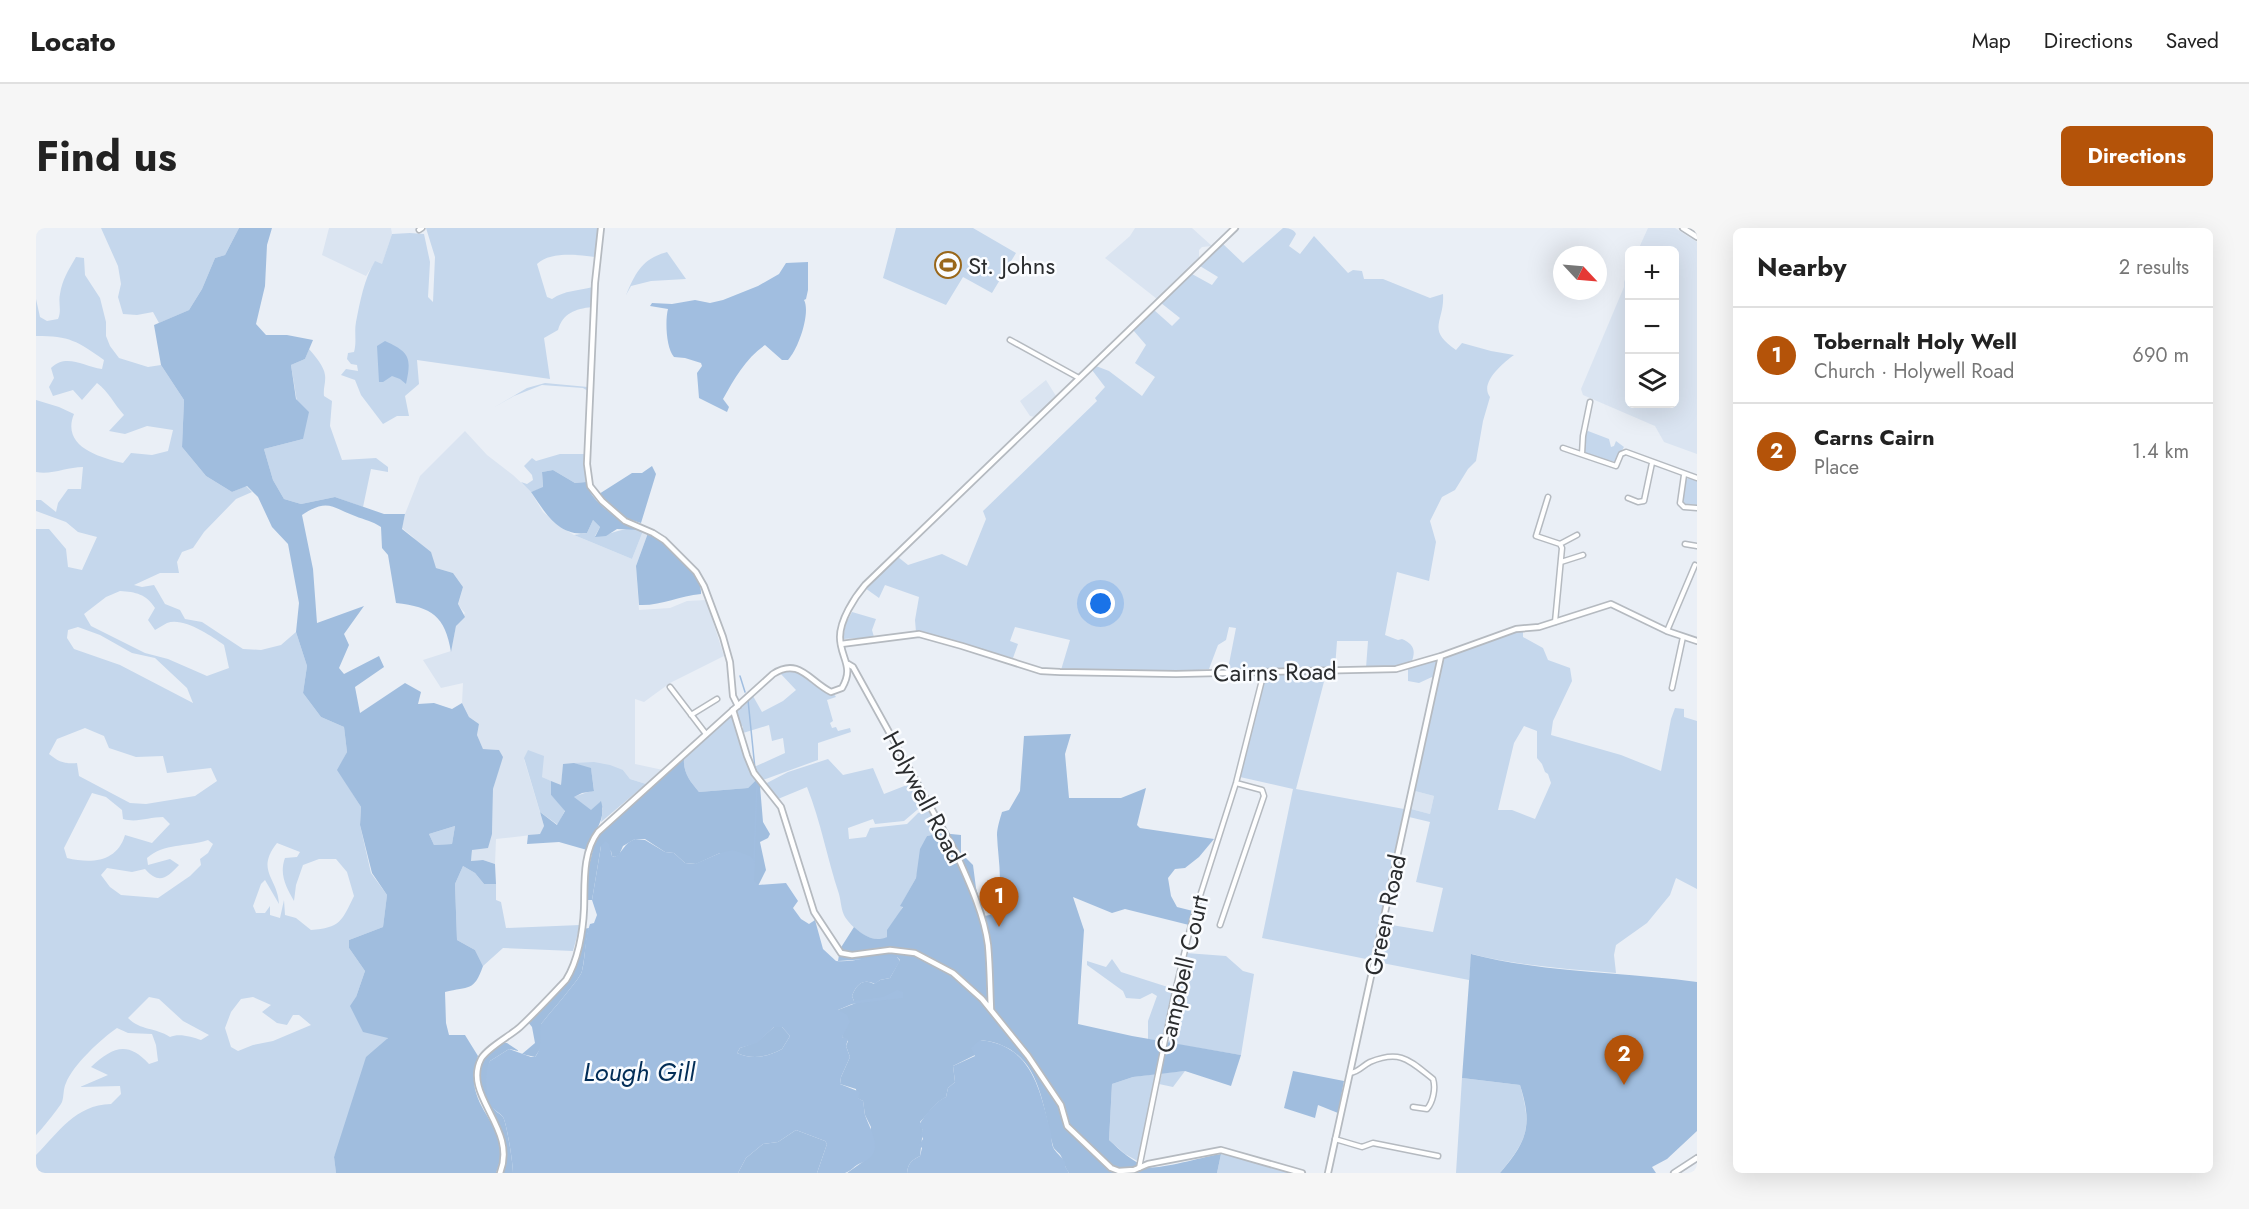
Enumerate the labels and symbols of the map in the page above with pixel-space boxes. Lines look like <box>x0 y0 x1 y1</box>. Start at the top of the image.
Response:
north arrow <box>1553 246 1607 300</box>
place label: St. Johns <box>968 248 1055 283</box>
sports icon: St. Johns <box>933 250 963 280</box>
your location <box>1086 589 1115 618</box>
street label: Cairns Road <box>1213 653 1337 691</box>
street label: Holywell Road <box>874 725 974 869</box>
street label: Green Road <box>1355 851 1415 979</box>
pin: 1 <box>980 878 1018 927</box>
street label: Campbell Court <box>1147 891 1217 1056</box>
pin: 2 <box>1604 1036 1644 1085</box>
water label: Lough Gill <box>583 1053 696 1091</box>

